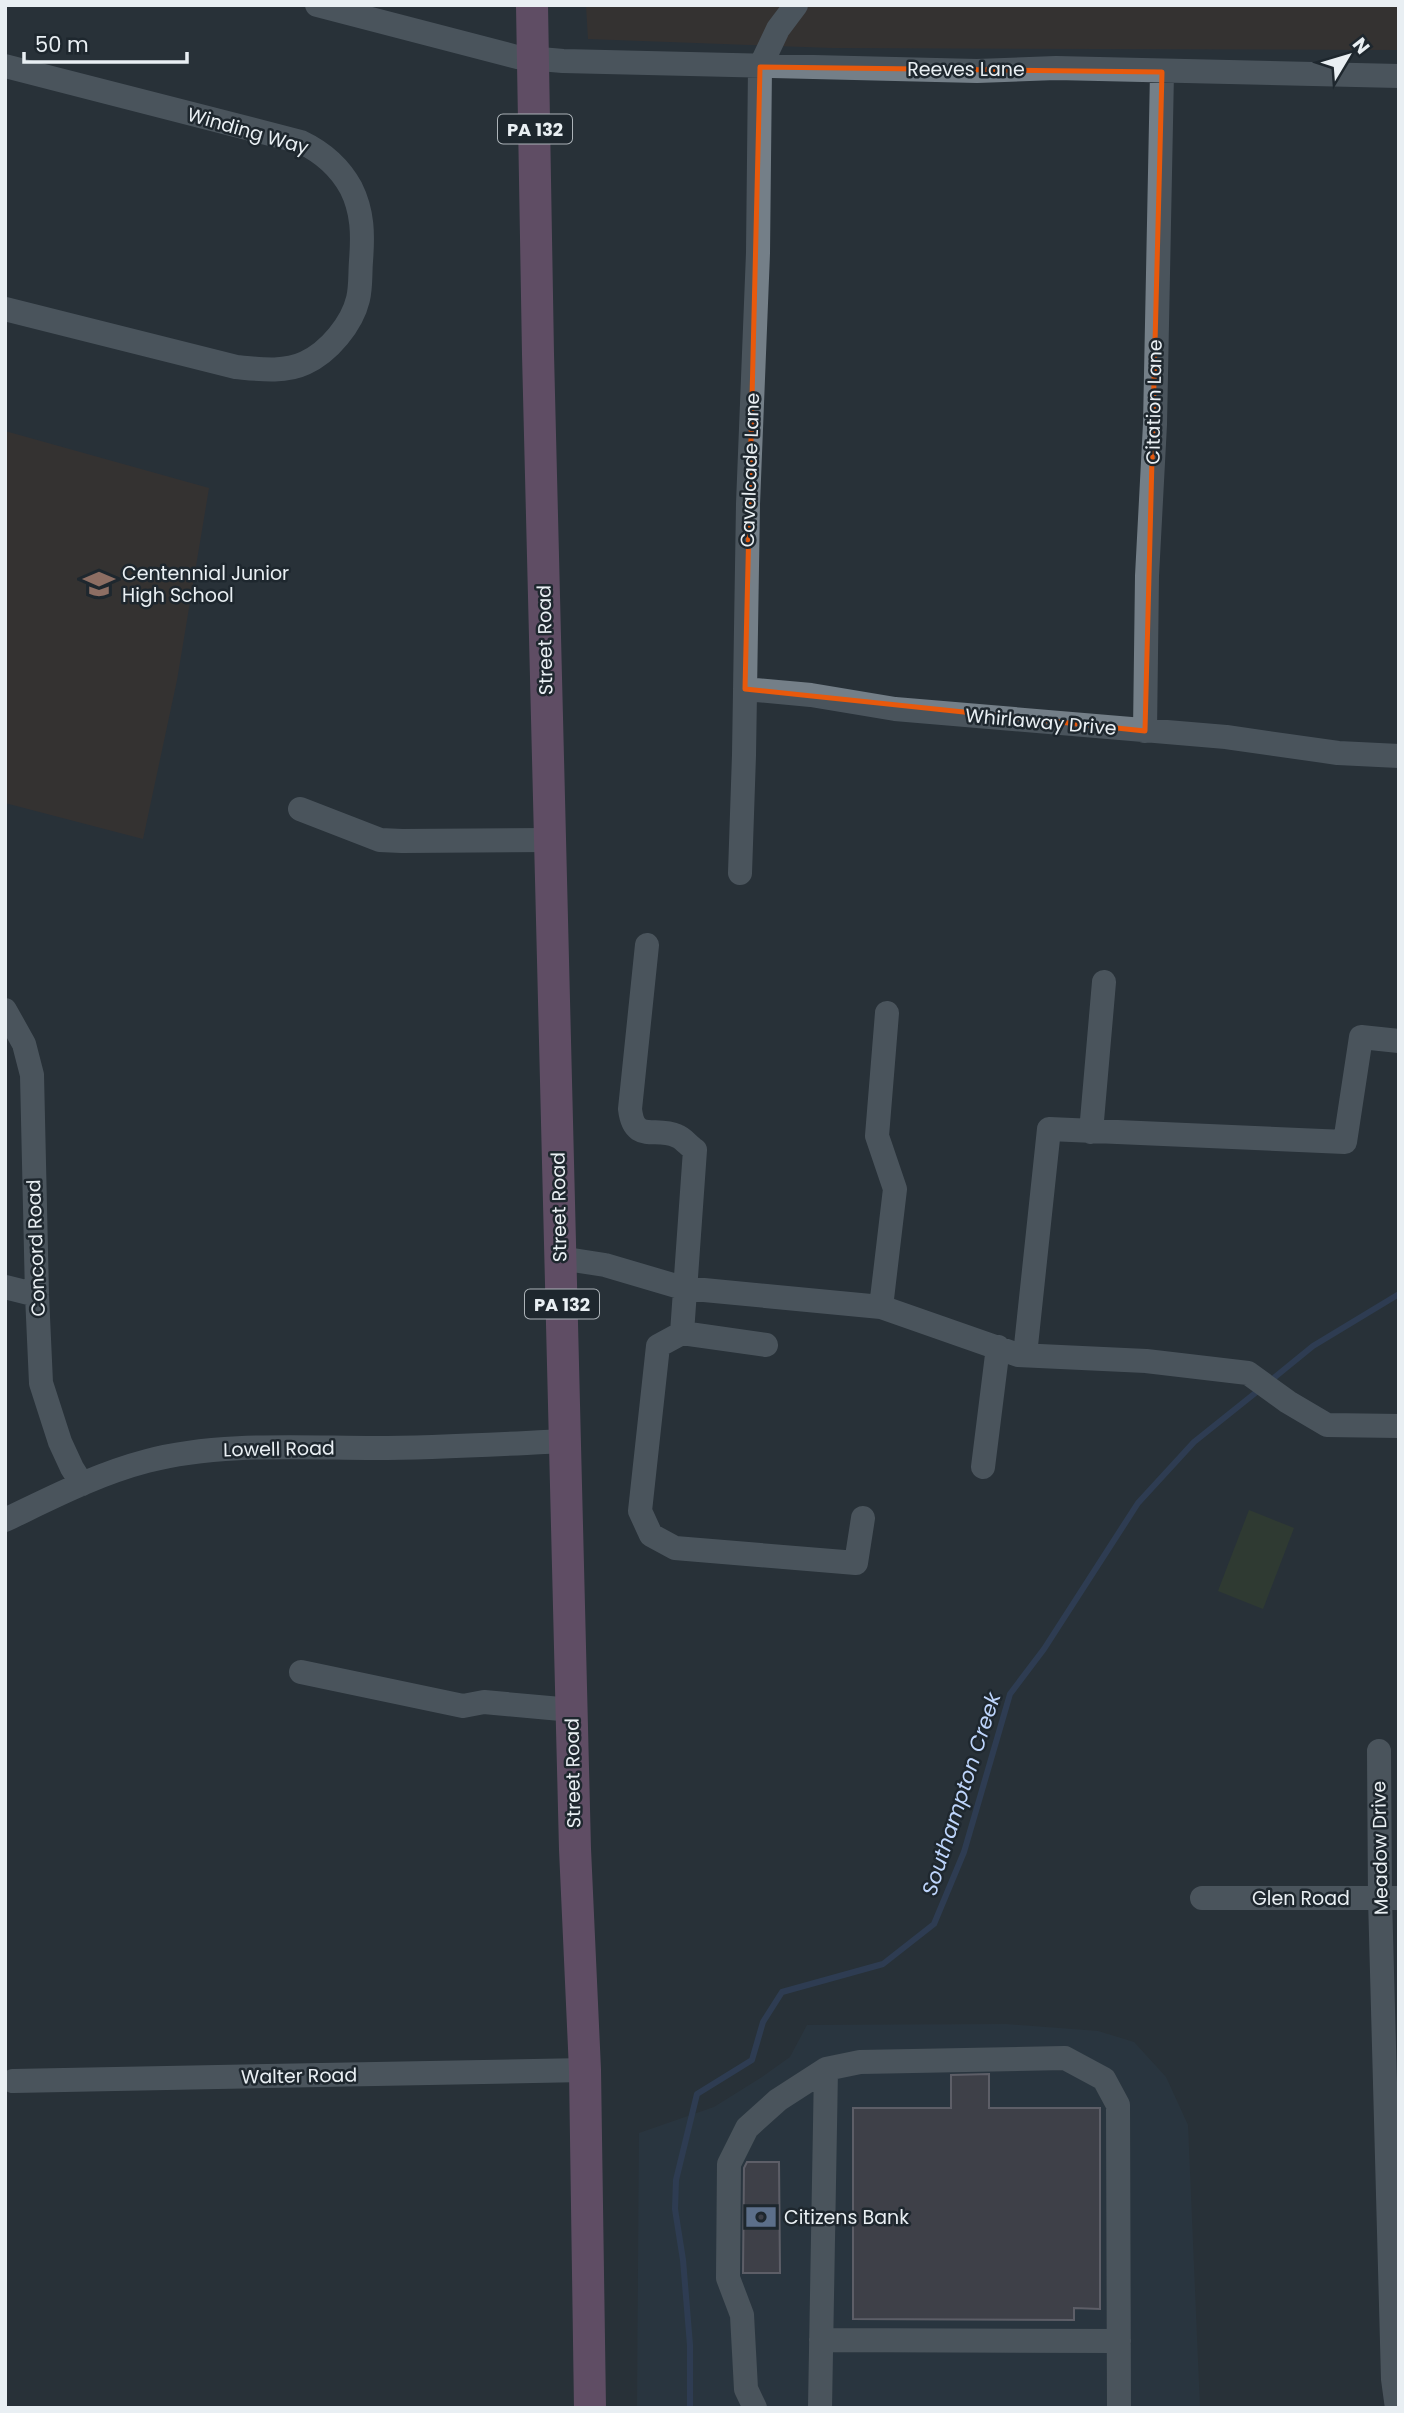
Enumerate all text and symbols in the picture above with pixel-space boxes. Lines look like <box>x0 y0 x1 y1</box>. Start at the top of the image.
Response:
scale bar <box>24 21 187 65</box>
north arrow <box>1313 21 1383 91</box>
text: 50 m <box>35 30 89 59</box>
text: N <box>1346 32 1376 60</box>
street label: Reeves Lane <box>907 56 1025 83</box>
street label: Winding Way <box>184 101 312 161</box>
road number: PA 132 <box>498 114 572 144</box>
street label: Citation Lane <box>1139 339 1169 465</box>
street label: Cavalcade Lane <box>734 392 766 548</box>
place label: Centennial Junior High School <box>122 560 289 609</box>
school or university icon: Centennial Junior High School <box>82 567 116 601</box>
street label: Street Road <box>531 585 559 695</box>
street label: Whirlaway Drive <box>964 702 1118 742</box>
street label: Street Road <box>545 1152 573 1262</box>
street label: Concord Road <box>20 1179 52 1317</box>
road number: PA 132 <box>525 1289 599 1318</box>
street label: Lowell Road <box>223 1435 335 1463</box>
water label: Southampton Creek <box>914 1688 1008 1899</box>
street label: Street Road <box>559 1718 587 1828</box>
street label: Meadow Drive <box>1365 1781 1395 1915</box>
street label: Glen Road <box>1252 1885 1350 1912</box>
street label: Walter Road <box>241 2061 357 2091</box>
bank icon: Citizens Bank <box>744 2200 778 2234</box>
place label: Citizens Bank <box>784 2204 909 2231</box>

